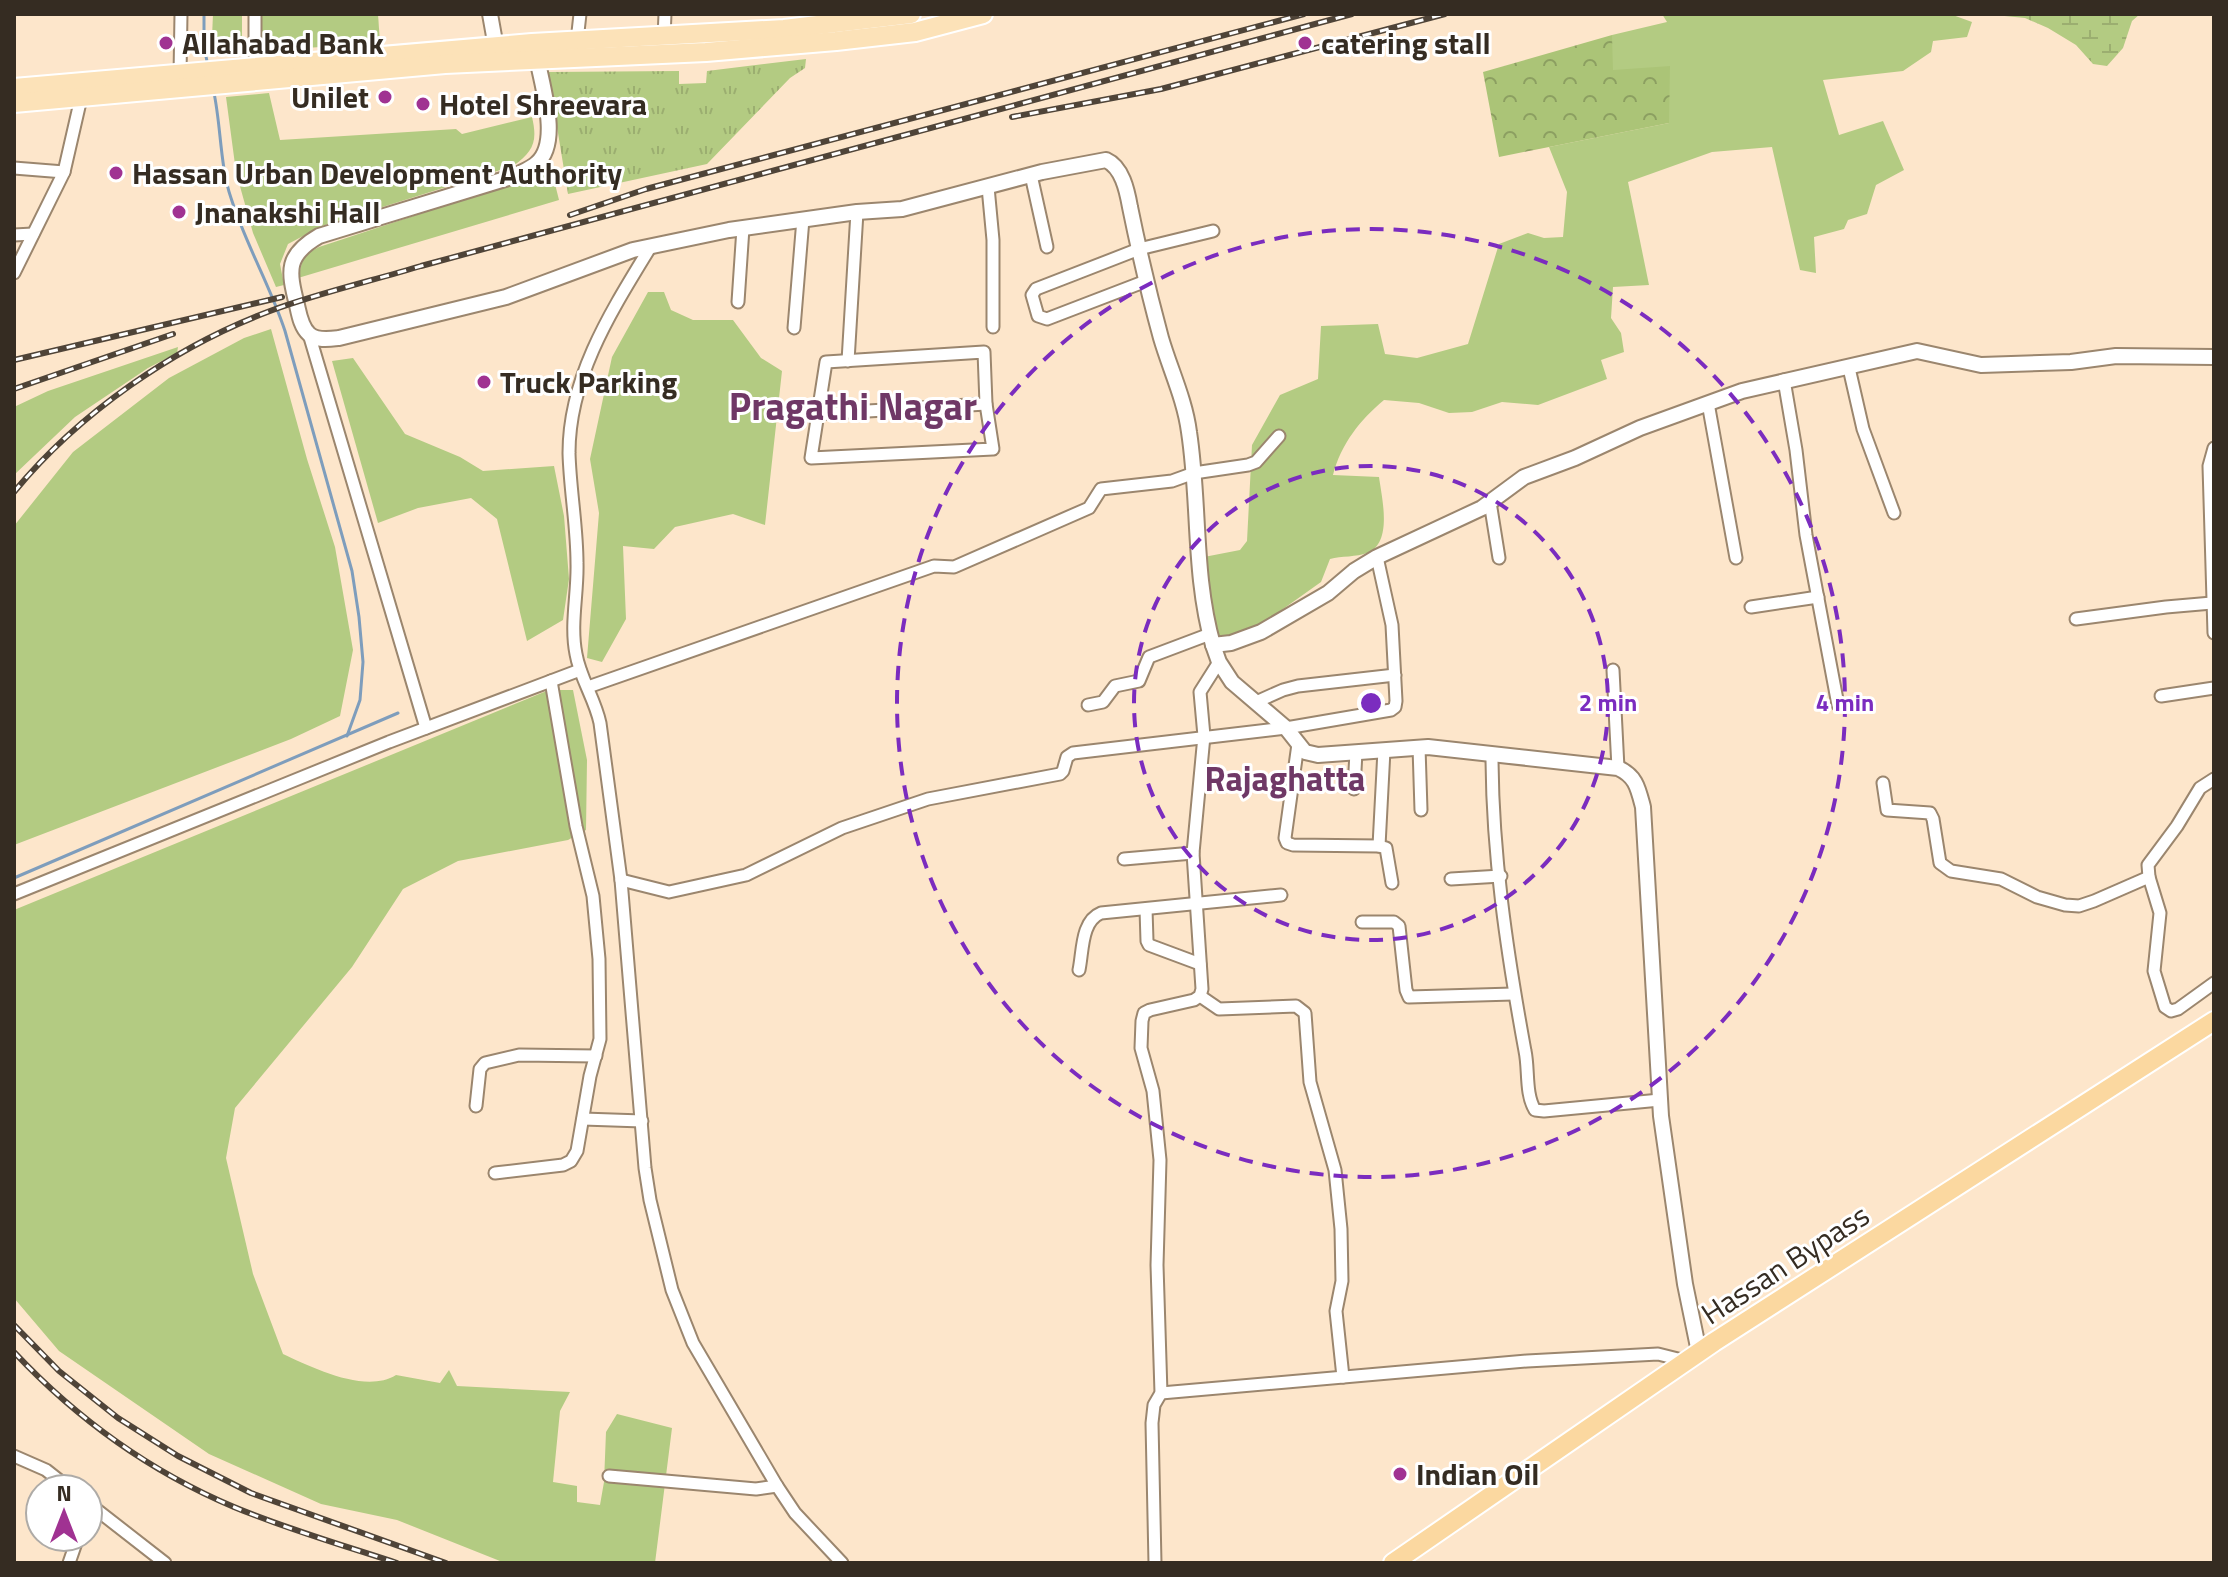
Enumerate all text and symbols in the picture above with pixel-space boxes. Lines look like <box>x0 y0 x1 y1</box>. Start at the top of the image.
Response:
place label: Allahabad Bank <box>182 20 384 66</box>
place label: catering stall <box>1321 20 1491 66</box>
marker: Allahabad Bank <box>157 34 175 52</box>
marker: catering stall <box>1296 34 1314 52</box>
place label: Unilet <box>291 74 369 120</box>
place label: Hotel Shreevara <box>439 81 647 127</box>
marker: Unilet <box>376 88 394 106</box>
marker: Hotel Shreevara <box>414 95 432 113</box>
place label: Hassan Urban Development Authority <box>132 150 622 196</box>
marker: Hassan Urban Development Authority <box>107 164 125 182</box>
place label: Jnanakshi Hall <box>195 189 380 235</box>
marker: Jnanakshi Hall <box>170 203 188 221</box>
place label: Truck Parking <box>500 359 677 405</box>
marker: Truck Parking <box>475 373 493 391</box>
district label: Pragathi Nagar <box>729 377 977 435</box>
text: 2 min <box>1579 684 1637 720</box>
text: 4 min <box>1816 684 1874 720</box>
centre of rings <box>1357 689 1385 717</box>
district label: Rajaghatta <box>1205 752 1365 804</box>
street label: Hassan Bypass <box>1692 1192 1878 1336</box>
place label: Indian Oil <box>1416 1451 1539 1497</box>
marker: Indian Oil <box>1391 1465 1409 1483</box>
north arrow <box>24 1473 104 1553</box>
text: N <box>56 1476 72 1510</box>

